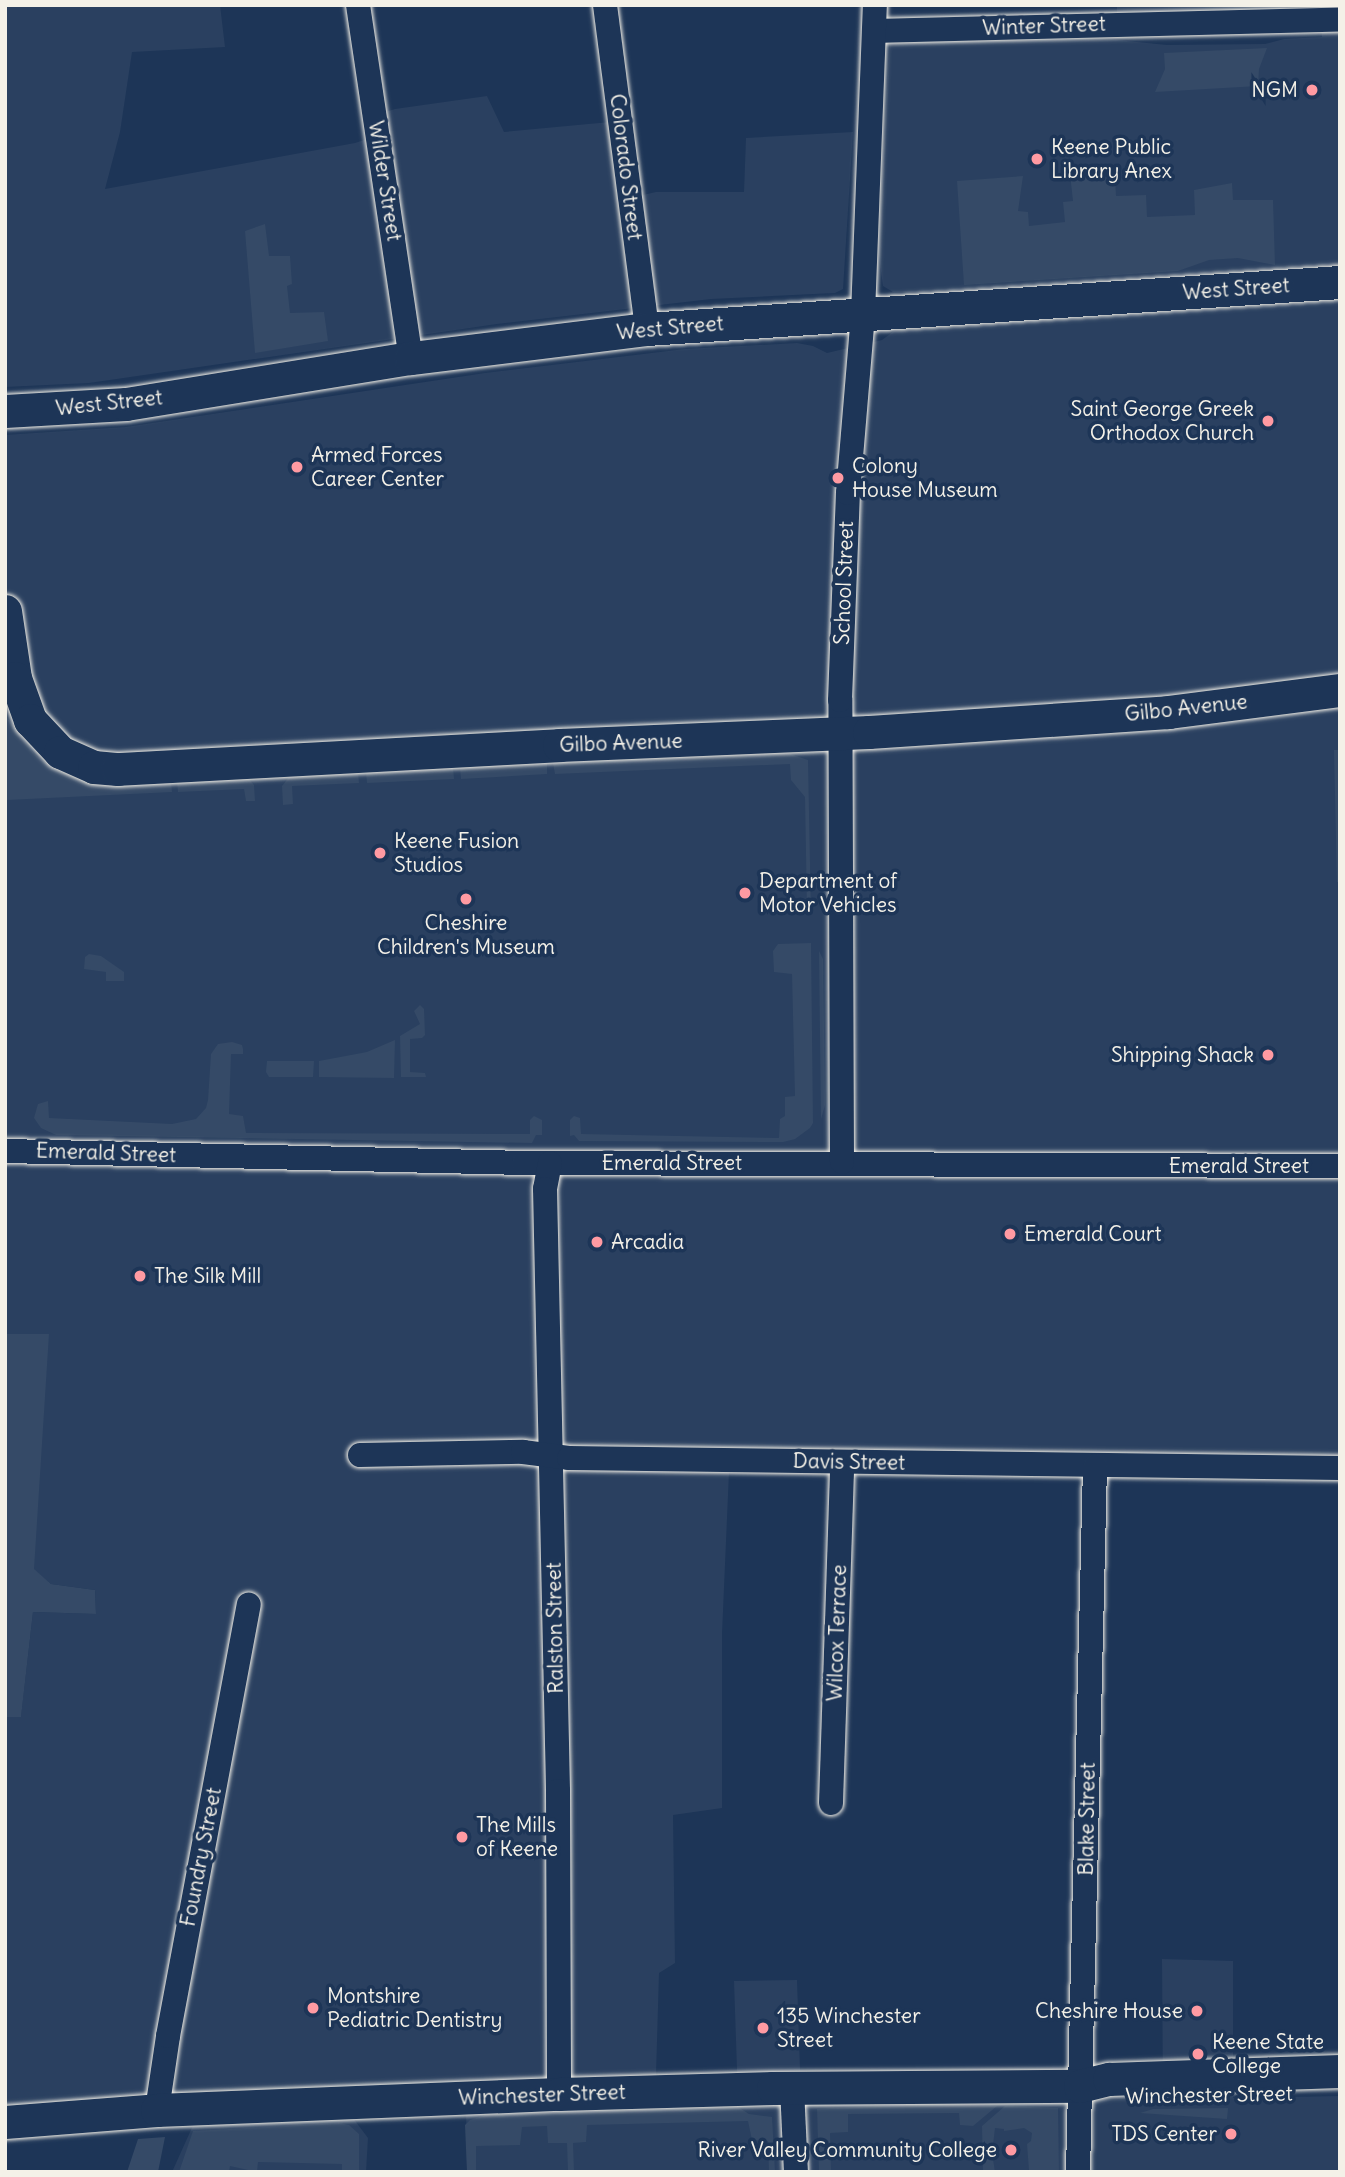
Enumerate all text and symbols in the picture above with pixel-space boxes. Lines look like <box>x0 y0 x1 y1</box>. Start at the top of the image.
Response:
street label: Winter Street <box>982 11 1106 41</box>
place label: NGM <box>1251 77 1298 103</box>
marker: NGM <box>1304 82 1320 98</box>
street label: Colorado Street <box>605 92 647 242</box>
street label: Wilder Street <box>363 119 407 243</box>
place label: Keene Public Library Anex <box>1051 134 1172 184</box>
marker: Keene Public Library Anex <box>1029 151 1045 167</box>
street label: West Street <box>1182 273 1290 305</box>
street label: West Street <box>615 311 725 345</box>
street label: West Street <box>54 385 164 421</box>
place label: Saint George Greek Orthodox Church <box>1070 396 1254 446</box>
marker: Saint George Greek Orthodox Church <box>1260 413 1276 429</box>
place label: Armed Forces Career Center <box>311 442 444 492</box>
place label: Colony House Museum <box>852 453 998 503</box>
marker: Armed Forces Career Center <box>289 459 305 475</box>
marker: Colony House Museum <box>830 470 846 486</box>
street label: School Street <box>829 521 859 645</box>
street label: Gilbo Avenue <box>1123 689 1249 727</box>
street label: Gilbo Avenue <box>559 728 683 758</box>
place label: Keene Fusion Studios <box>394 828 519 878</box>
marker: Keene Fusion Studios <box>372 845 388 861</box>
place label: Department of Motor Vehicles <box>759 868 897 918</box>
marker: Department of Motor Vehicles <box>737 885 753 901</box>
marker: Cheshire Children's Museum <box>458 891 474 907</box>
place label: Cheshire Children's Museum <box>377 910 555 960</box>
place label: Shipping Shack <box>1111 1042 1254 1068</box>
marker: Shipping Shack <box>1260 1047 1276 1063</box>
street label: Emerald Street <box>35 1138 177 1168</box>
street label: Emerald Street <box>602 1150 742 1176</box>
street label: Emerald Street <box>1169 1153 1309 1179</box>
place label: Emerald Court <box>1024 1221 1162 1247</box>
marker: Emerald Court <box>1002 1226 1018 1242</box>
place label: Arcadia <box>611 1229 684 1255</box>
marker: Arcadia <box>589 1234 605 1250</box>
place label: The Silk Mill <box>154 1263 261 1289</box>
marker: The Silk Mill <box>132 1268 148 1284</box>
street label: Davis Street <box>793 1448 905 1476</box>
street label: Ralston Street <box>541 1562 569 1694</box>
street label: Wilcox Terrace <box>822 1564 852 1702</box>
street label: Blake Street <box>1073 1762 1101 1876</box>
street label: Foundry Street <box>175 1785 227 1929</box>
place label: The Mills of Keene <box>476 1812 558 1862</box>
marker: The Mills of Keene <box>454 1829 470 1845</box>
place label: Montshire Pediatric Dentistry <box>327 1983 502 2033</box>
place label: Cheshire House <box>1035 1998 1183 2024</box>
marker: Montshire Pediatric Dentistry <box>305 2000 321 2016</box>
place label: 135 Winchester Street <box>777 2003 921 2053</box>
marker: Cheshire House <box>1189 2003 1205 2019</box>
marker: 135 Winchester Street <box>755 2020 771 2036</box>
place label: Keene State College <box>1212 2029 1324 2079</box>
marker: Keene State College <box>1190 2046 1206 2062</box>
street label: Winchester Street <box>458 2079 626 2111</box>
street label: Winchester Street <box>1125 2081 1293 2109</box>
place label: TDS Center <box>1111 2121 1217 2147</box>
marker: TDS Center <box>1223 2126 1239 2142</box>
place label: River Valley Community College <box>698 2137 997 2163</box>
marker: River Valley Community College <box>1003 2142 1019 2158</box>

